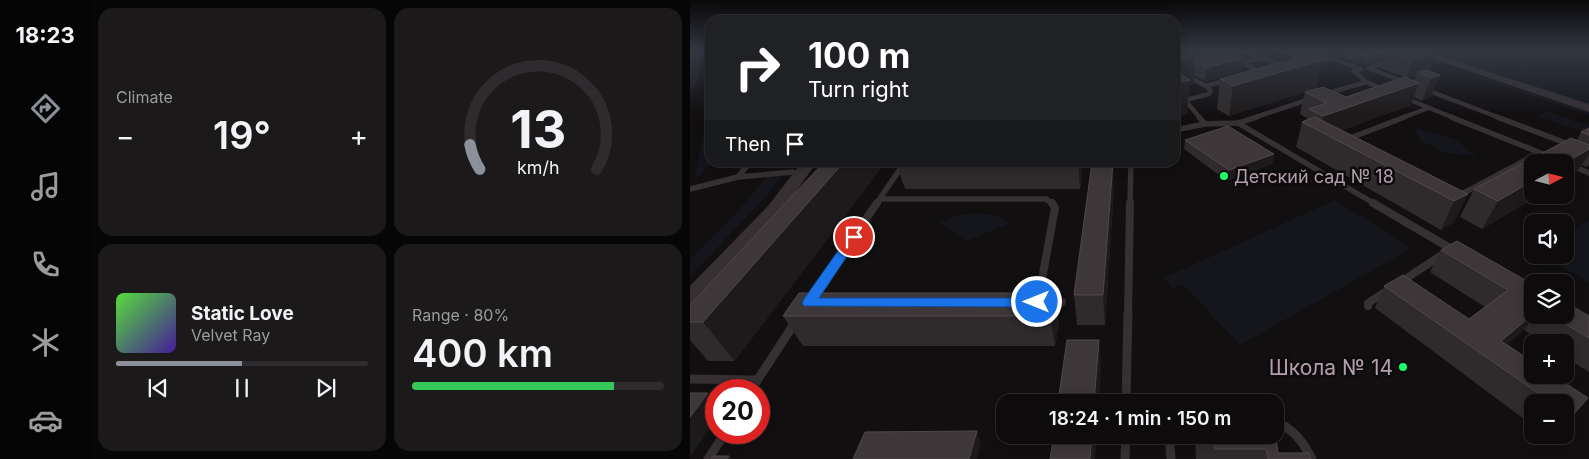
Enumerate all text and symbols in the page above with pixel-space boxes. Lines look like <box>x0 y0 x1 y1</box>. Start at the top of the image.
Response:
text: 18:23 <box>15 22 75 48</box>
text: 100 m <box>808 34 911 76</box>
icon: right <box>725 35 790 100</box>
text: Turn right <box>808 76 909 102</box>
text: Climate <box>116 87 173 107</box>
icon: directions <box>28 91 63 126</box>
text: 13 <box>510 98 566 161</box>
text: 19° <box>213 112 271 158</box>
text: − <box>116 119 135 153</box>
text: + <box>349 119 368 153</box>
icon: arrive <box>781 130 809 158</box>
text: Then <box>725 133 771 156</box>
north arrow <box>1524 154 1574 204</box>
map controls <box>1524 154 1574 444</box>
text: km/h <box>517 157 559 178</box>
place label: Детский сад № 18 <box>1234 166 1394 187</box>
icon: music <box>28 169 63 204</box>
marker: Детский сад № 18 <box>1218 170 1230 182</box>
button: sound <box>1524 214 1574 264</box>
pin <box>833 216 875 258</box>
icon: arrive <box>840 223 868 251</box>
icon: phone <box>28 247 63 282</box>
button: layers <box>1524 274 1574 324</box>
position arrow <box>1010 275 1062 327</box>
text: Static Love <box>191 302 294 325</box>
text: Range · 80% <box>412 305 509 325</box>
icon: climate <box>28 325 63 360</box>
text: Velvet Ray <box>191 325 270 345</box>
text: 400 km <box>412 330 553 376</box>
button: + <box>1524 334 1574 384</box>
place label: Школа № 14 <box>1269 355 1393 380</box>
marker: Школа № 14 <box>1397 361 1409 373</box>
icon: previous <box>144 374 172 402</box>
icon: pause <box>228 374 256 402</box>
icon: next <box>312 374 340 402</box>
speed limit sign: 20 <box>705 379 770 444</box>
button: − <box>1524 394 1574 444</box>
icon: car <box>28 403 63 438</box>
text: 18:24 · 1 min · 150 m <box>1049 407 1231 430</box>

